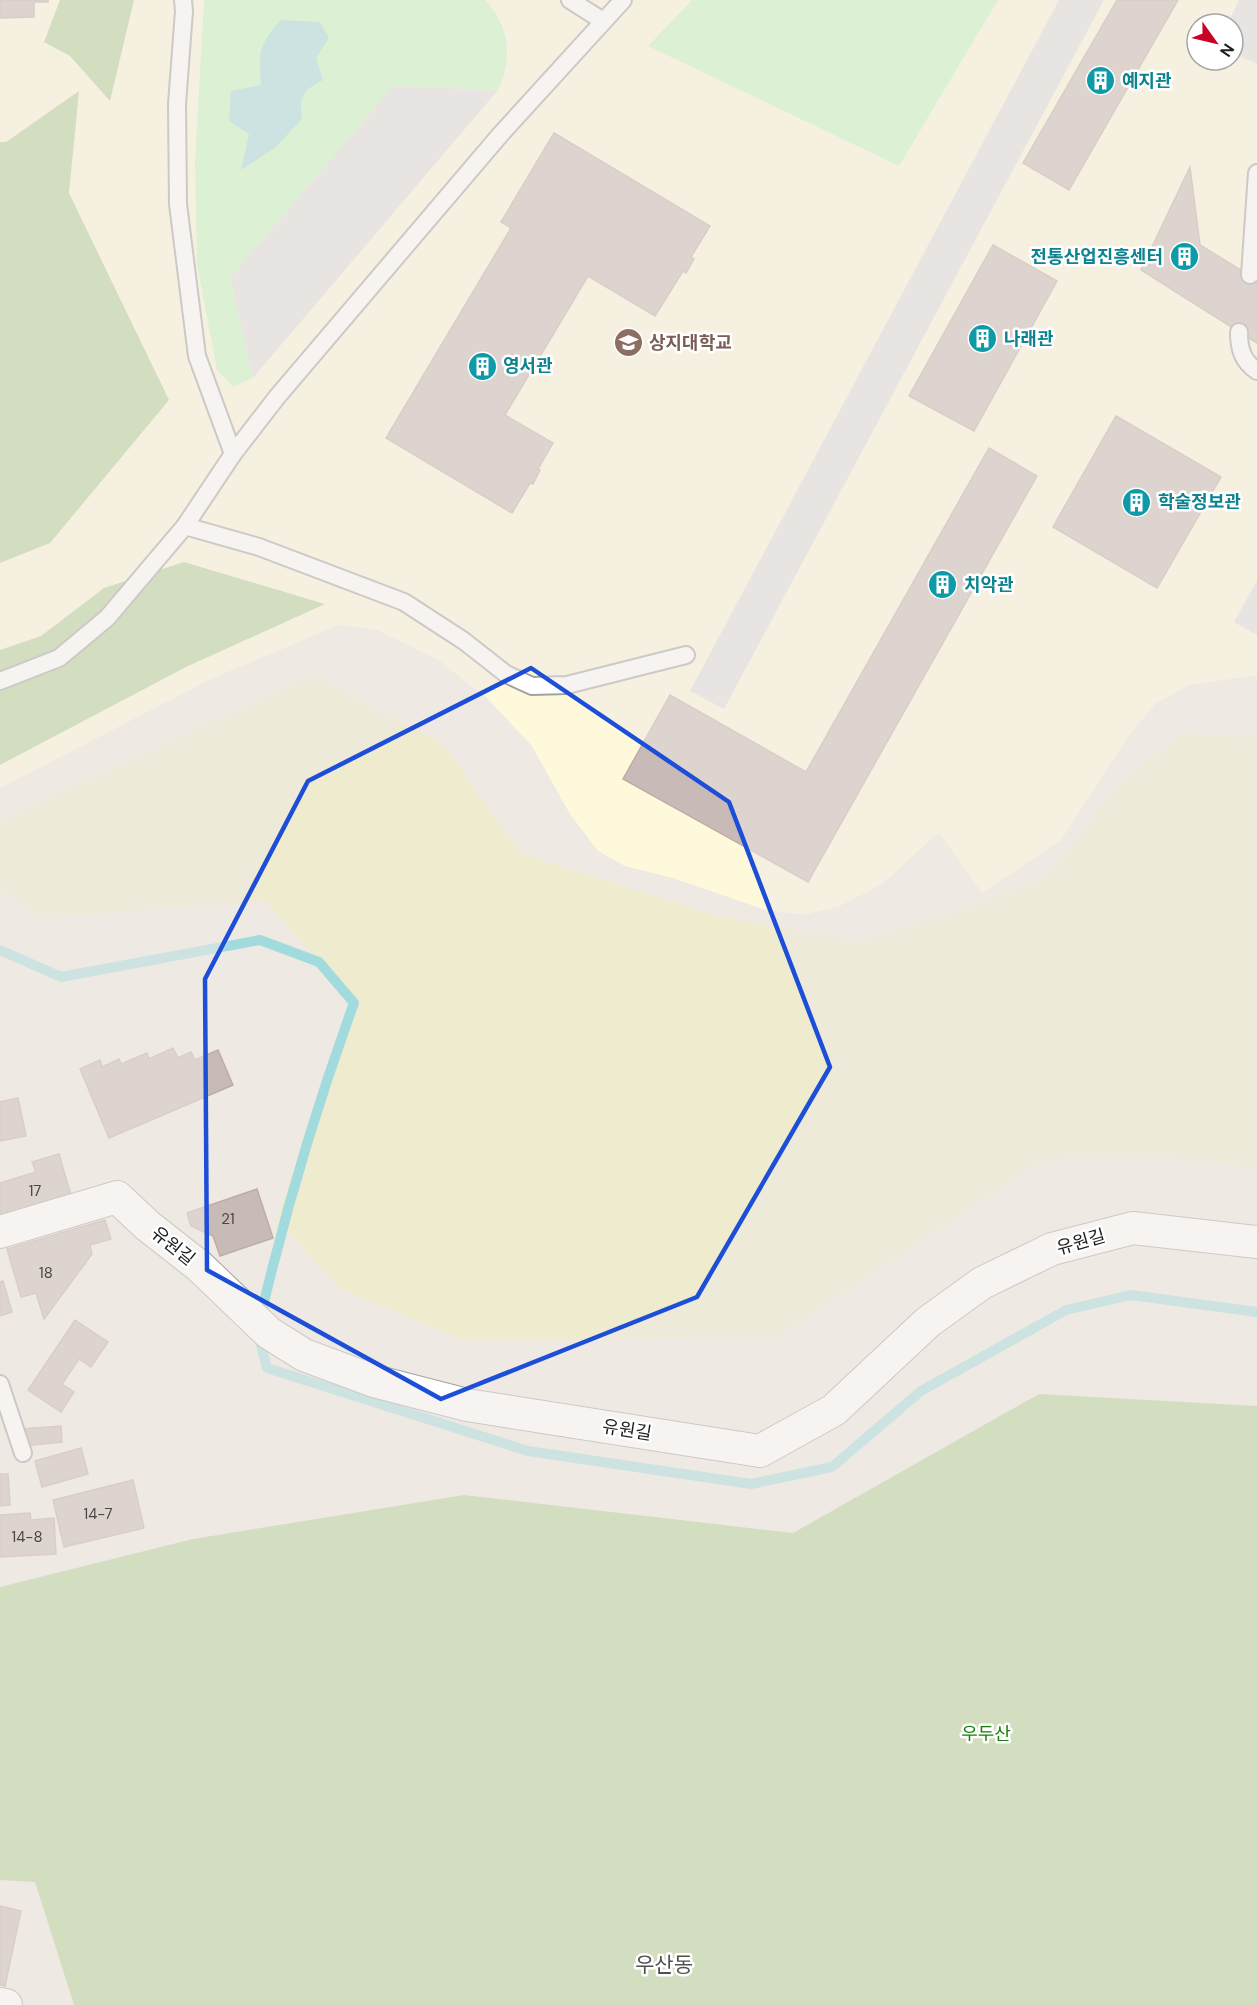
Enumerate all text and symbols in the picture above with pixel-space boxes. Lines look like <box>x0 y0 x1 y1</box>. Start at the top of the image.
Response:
north arrow <box>1185 12 1245 72</box>
text: N <box>1215 39 1239 61</box>
building icon: 예지관 <box>1085 65 1117 97</box>
place label: 예지관 <box>1122 69 1172 93</box>
building icon: 전통산업진흥센터 <box>1168 241 1200 273</box>
place label: 전통산업진흥센터 <box>1031 245 1163 269</box>
building icon: 나래관 <box>967 323 999 355</box>
school or university icon: 상지대학교 <box>612 327 644 359</box>
place label: 나래관 <box>1004 327 1054 351</box>
place label: 상지대학교 <box>649 331 732 355</box>
building icon: 영서관 <box>466 350 498 382</box>
place label: 영서관 <box>503 354 553 378</box>
building icon: 학술정보관 <box>1121 486 1153 518</box>
place label: 학술정보관 <box>1158 490 1241 514</box>
building icon: 치악관 <box>927 569 959 601</box>
place label: 치악관 <box>964 573 1014 597</box>
house number: 17 <box>29 1181 41 1201</box>
house number: 21 <box>221 1209 235 1229</box>
street label: 유원길 <box>146 1221 200 1271</box>
street label: 유원길 <box>1054 1224 1108 1260</box>
house number: 18 <box>39 1263 53 1283</box>
street label: 유원길 <box>601 1414 653 1446</box>
house number: 14-7 <box>83 1504 113 1524</box>
house number: 14-8 <box>11 1527 43 1547</box>
park label: 우두산 <box>961 1722 1011 1746</box>
district label: 우산동 <box>635 1951 693 1979</box>

